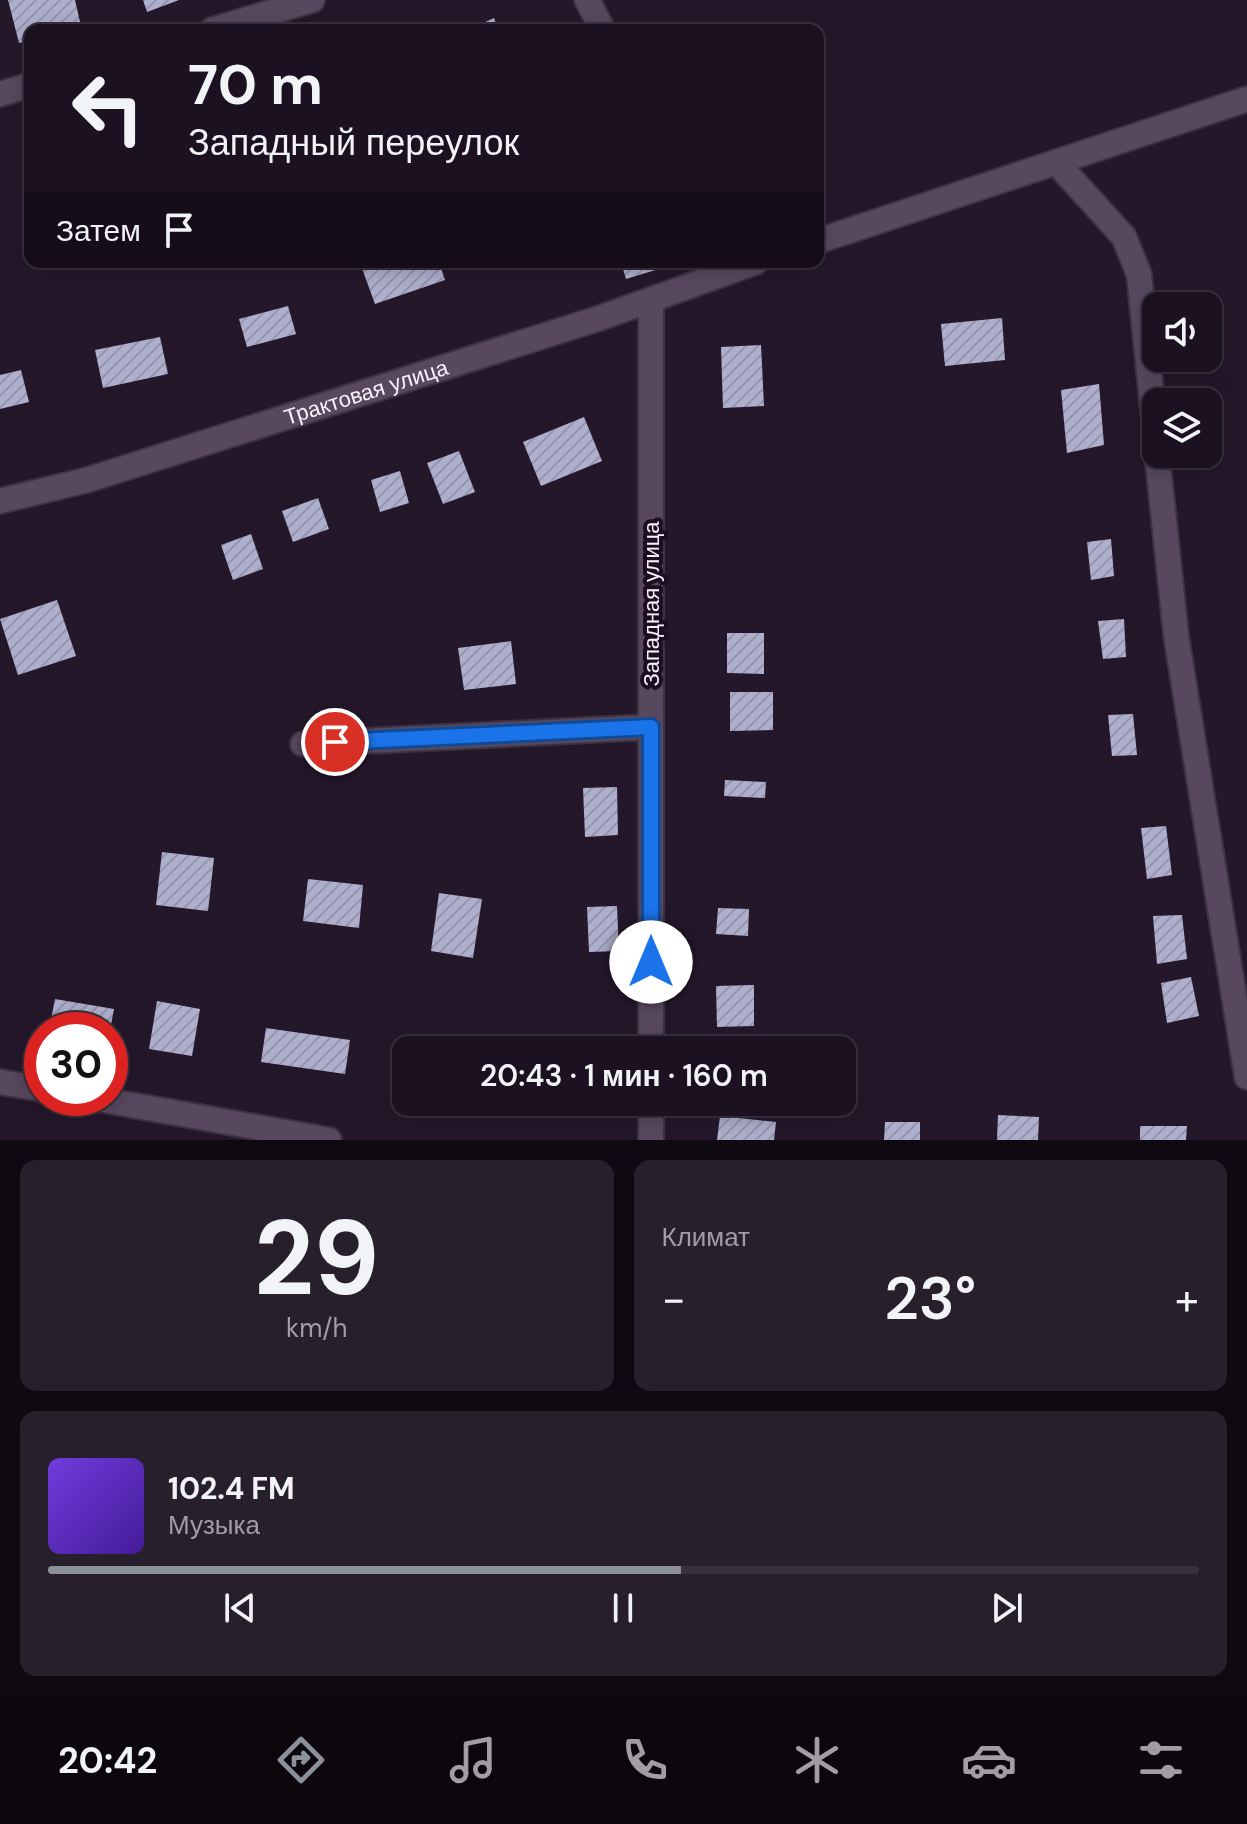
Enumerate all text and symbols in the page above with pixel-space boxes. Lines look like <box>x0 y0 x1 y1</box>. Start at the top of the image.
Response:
text: 70 m <box>188 48 323 121</box>
icon: left <box>56 56 160 160</box>
text: Западный переулок <box>188 119 519 166</box>
icon: arrive <box>157 208 201 252</box>
text: Затем <box>56 211 141 250</box>
map controls <box>1142 292 1222 468</box>
button: sound <box>1142 292 1222 372</box>
street label: Трактовая улица <box>280 352 452 431</box>
button: layers <box>1142 388 1222 468</box>
street label: Западная улица <box>637 521 666 687</box>
pin <box>301 708 369 776</box>
icon: arrive <box>313 720 357 764</box>
position arrow <box>609 920 693 1004</box>
speed limit sign: 30 <box>24 1012 128 1116</box>
text: 20:43 · 1 мин · 160 m <box>480 1056 768 1095</box>
text: 29 <box>254 1191 380 1326</box>
text: Климат <box>662 1220 750 1254</box>
text: 23° <box>884 1259 976 1338</box>
text: − <box>662 1270 686 1328</box>
text: + <box>1175 1270 1199 1328</box>
text: km/h <box>286 1311 347 1345</box>
text: 102.4 FM <box>168 1469 295 1508</box>
text: Музыка <box>168 1508 260 1542</box>
icon: previous <box>218 1586 262 1630</box>
icon: pause <box>601 1586 645 1630</box>
icon: next <box>985 1586 1029 1630</box>
icon: directions <box>273 1732 329 1788</box>
icon: music <box>445 1732 501 1788</box>
icon: phone <box>617 1732 673 1788</box>
icon: climate <box>789 1732 845 1788</box>
icon: car <box>961 1732 1017 1788</box>
icon: filters <box>1133 1732 1189 1788</box>
text: 20:42 <box>58 1737 157 1784</box>

